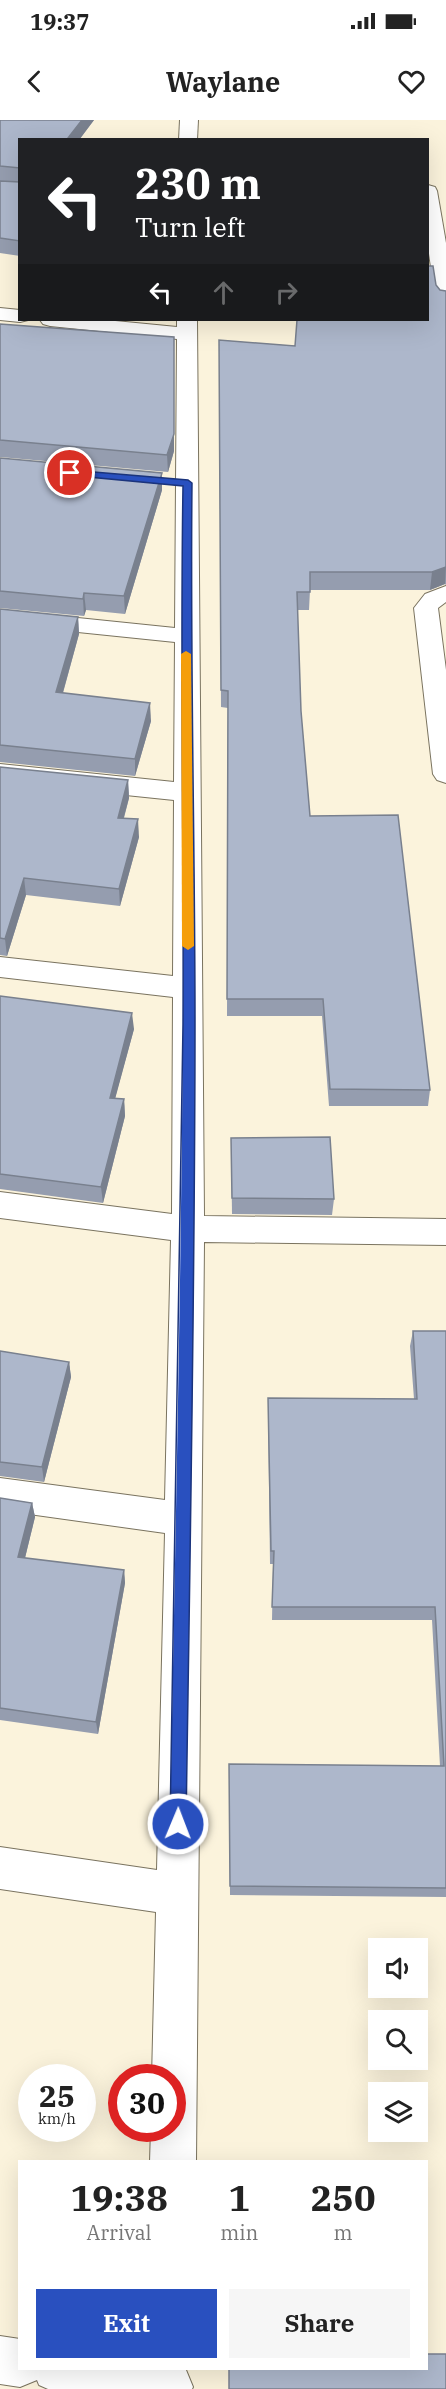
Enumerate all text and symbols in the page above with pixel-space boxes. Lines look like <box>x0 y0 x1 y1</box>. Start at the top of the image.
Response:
text: 19:37 <box>30 7 89 36</box>
text: Waylane <box>166 64 280 99</box>
icon: back <box>18 65 51 98</box>
icon: heart <box>395 65 428 98</box>
text: 230 m <box>135 156 261 211</box>
icon: left <box>36 162 114 240</box>
text: Turn left <box>135 209 246 244</box>
icon: left <box>144 276 177 309</box>
icon: ahead <box>207 276 240 309</box>
icon: right <box>270 276 303 309</box>
pin <box>44 447 95 498</box>
icon: arrive <box>53 456 86 489</box>
position arrow <box>146 1792 210 1856</box>
map controls <box>368 1938 428 2142</box>
button: sound <box>368 1938 428 1998</box>
button: search <box>368 2010 428 2070</box>
speed limit sign: 30 <box>108 2064 186 2142</box>
text: 25 <box>39 2076 75 2115</box>
button: layers <box>368 2082 428 2142</box>
text: km/h <box>38 2109 76 2128</box>
text: 19:38 <box>70 2174 168 2221</box>
text: 1 <box>228 2174 250 2221</box>
text: 250 <box>311 2174 376 2221</box>
text: Arrival <box>87 2219 152 2246</box>
text: min <box>220 2219 258 2246</box>
text: m <box>334 2219 353 2246</box>
button: Exit <box>36 2289 217 2358</box>
button: Share <box>229 2289 410 2358</box>

